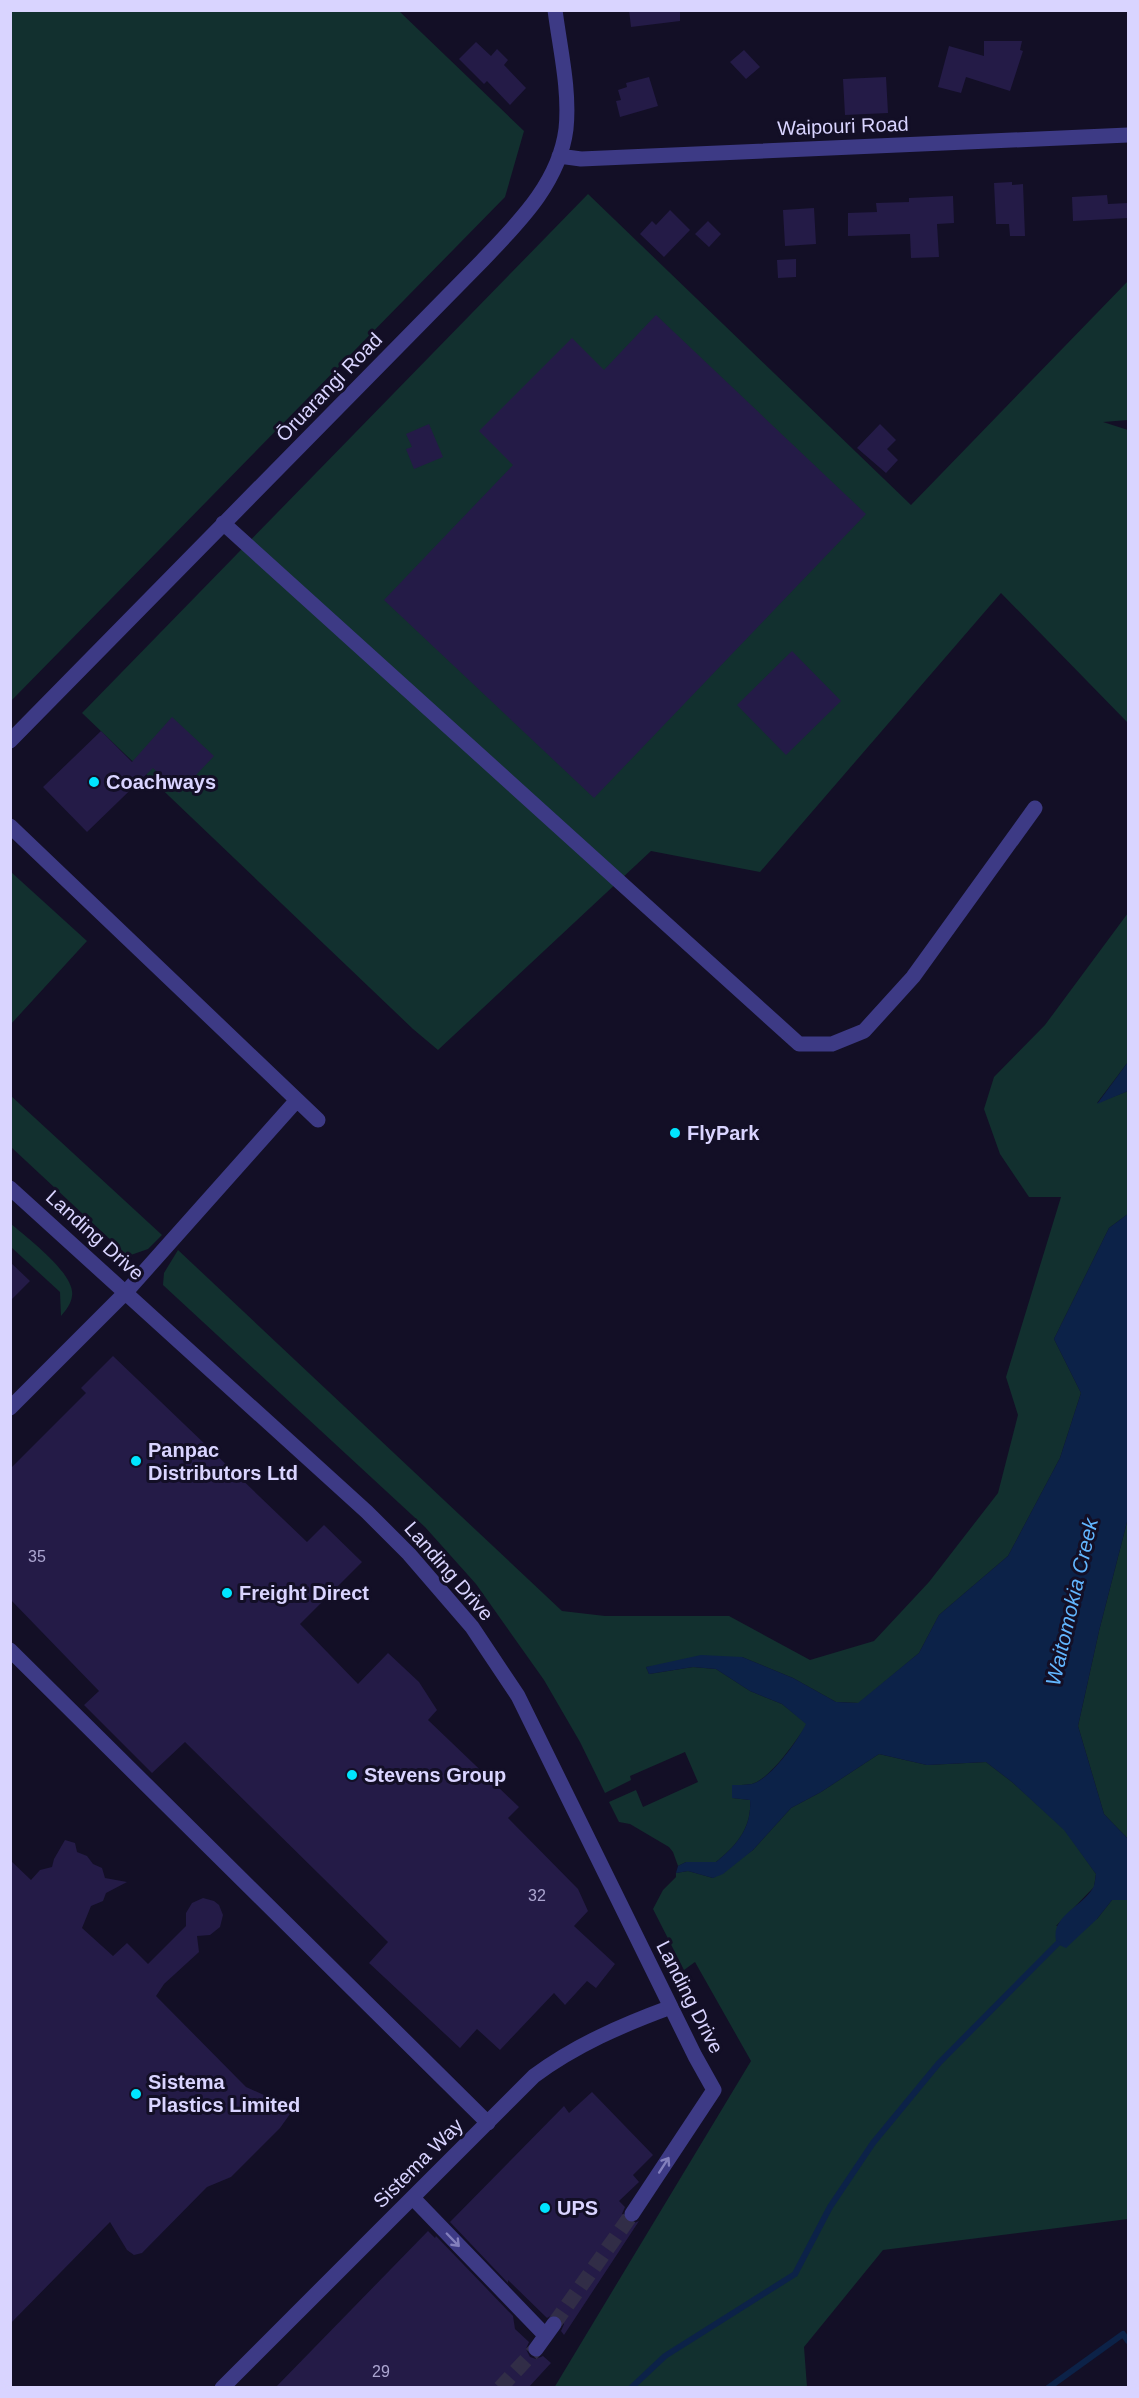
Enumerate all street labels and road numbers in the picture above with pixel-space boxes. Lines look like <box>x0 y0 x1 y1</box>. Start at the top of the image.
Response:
street label: Waipouri Road <box>777 113 909 139</box>
street label: Ōruarangi Road <box>272 328 386 446</box>
street label: Landing Drive <box>42 1186 148 1284</box>
street label: Landing Drive <box>400 1517 498 1625</box>
street label: Landing Drive <box>652 1937 728 2057</box>
street label: Sistema Way <box>369 2114 467 2212</box>

